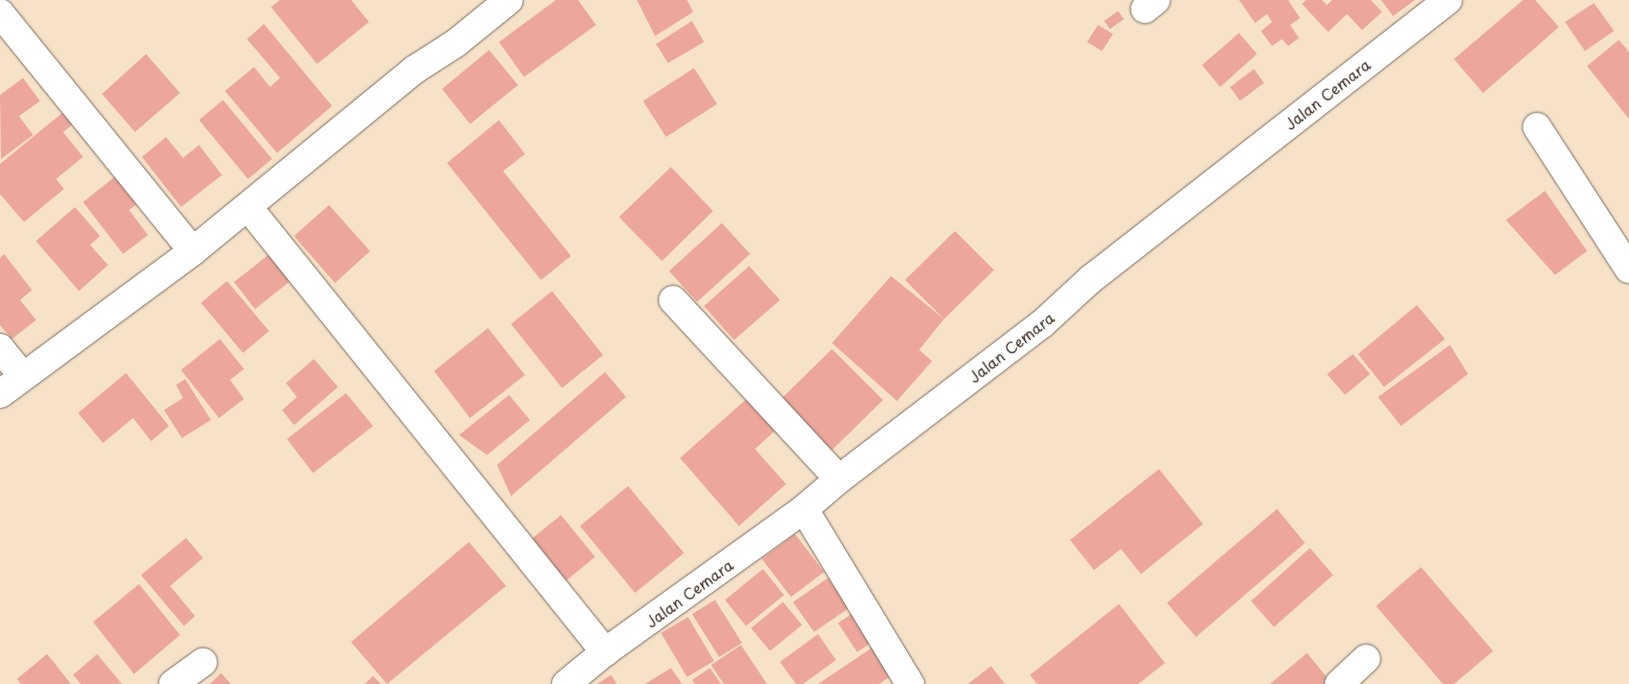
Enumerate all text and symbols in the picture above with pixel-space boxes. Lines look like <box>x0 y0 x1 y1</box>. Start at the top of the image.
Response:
street label: Jalan Cemara <box>1281 55 1373 133</box>
street label: Jalan Cemara <box>965 308 1057 386</box>
street label: Jalan Cemara <box>642 555 736 631</box>

